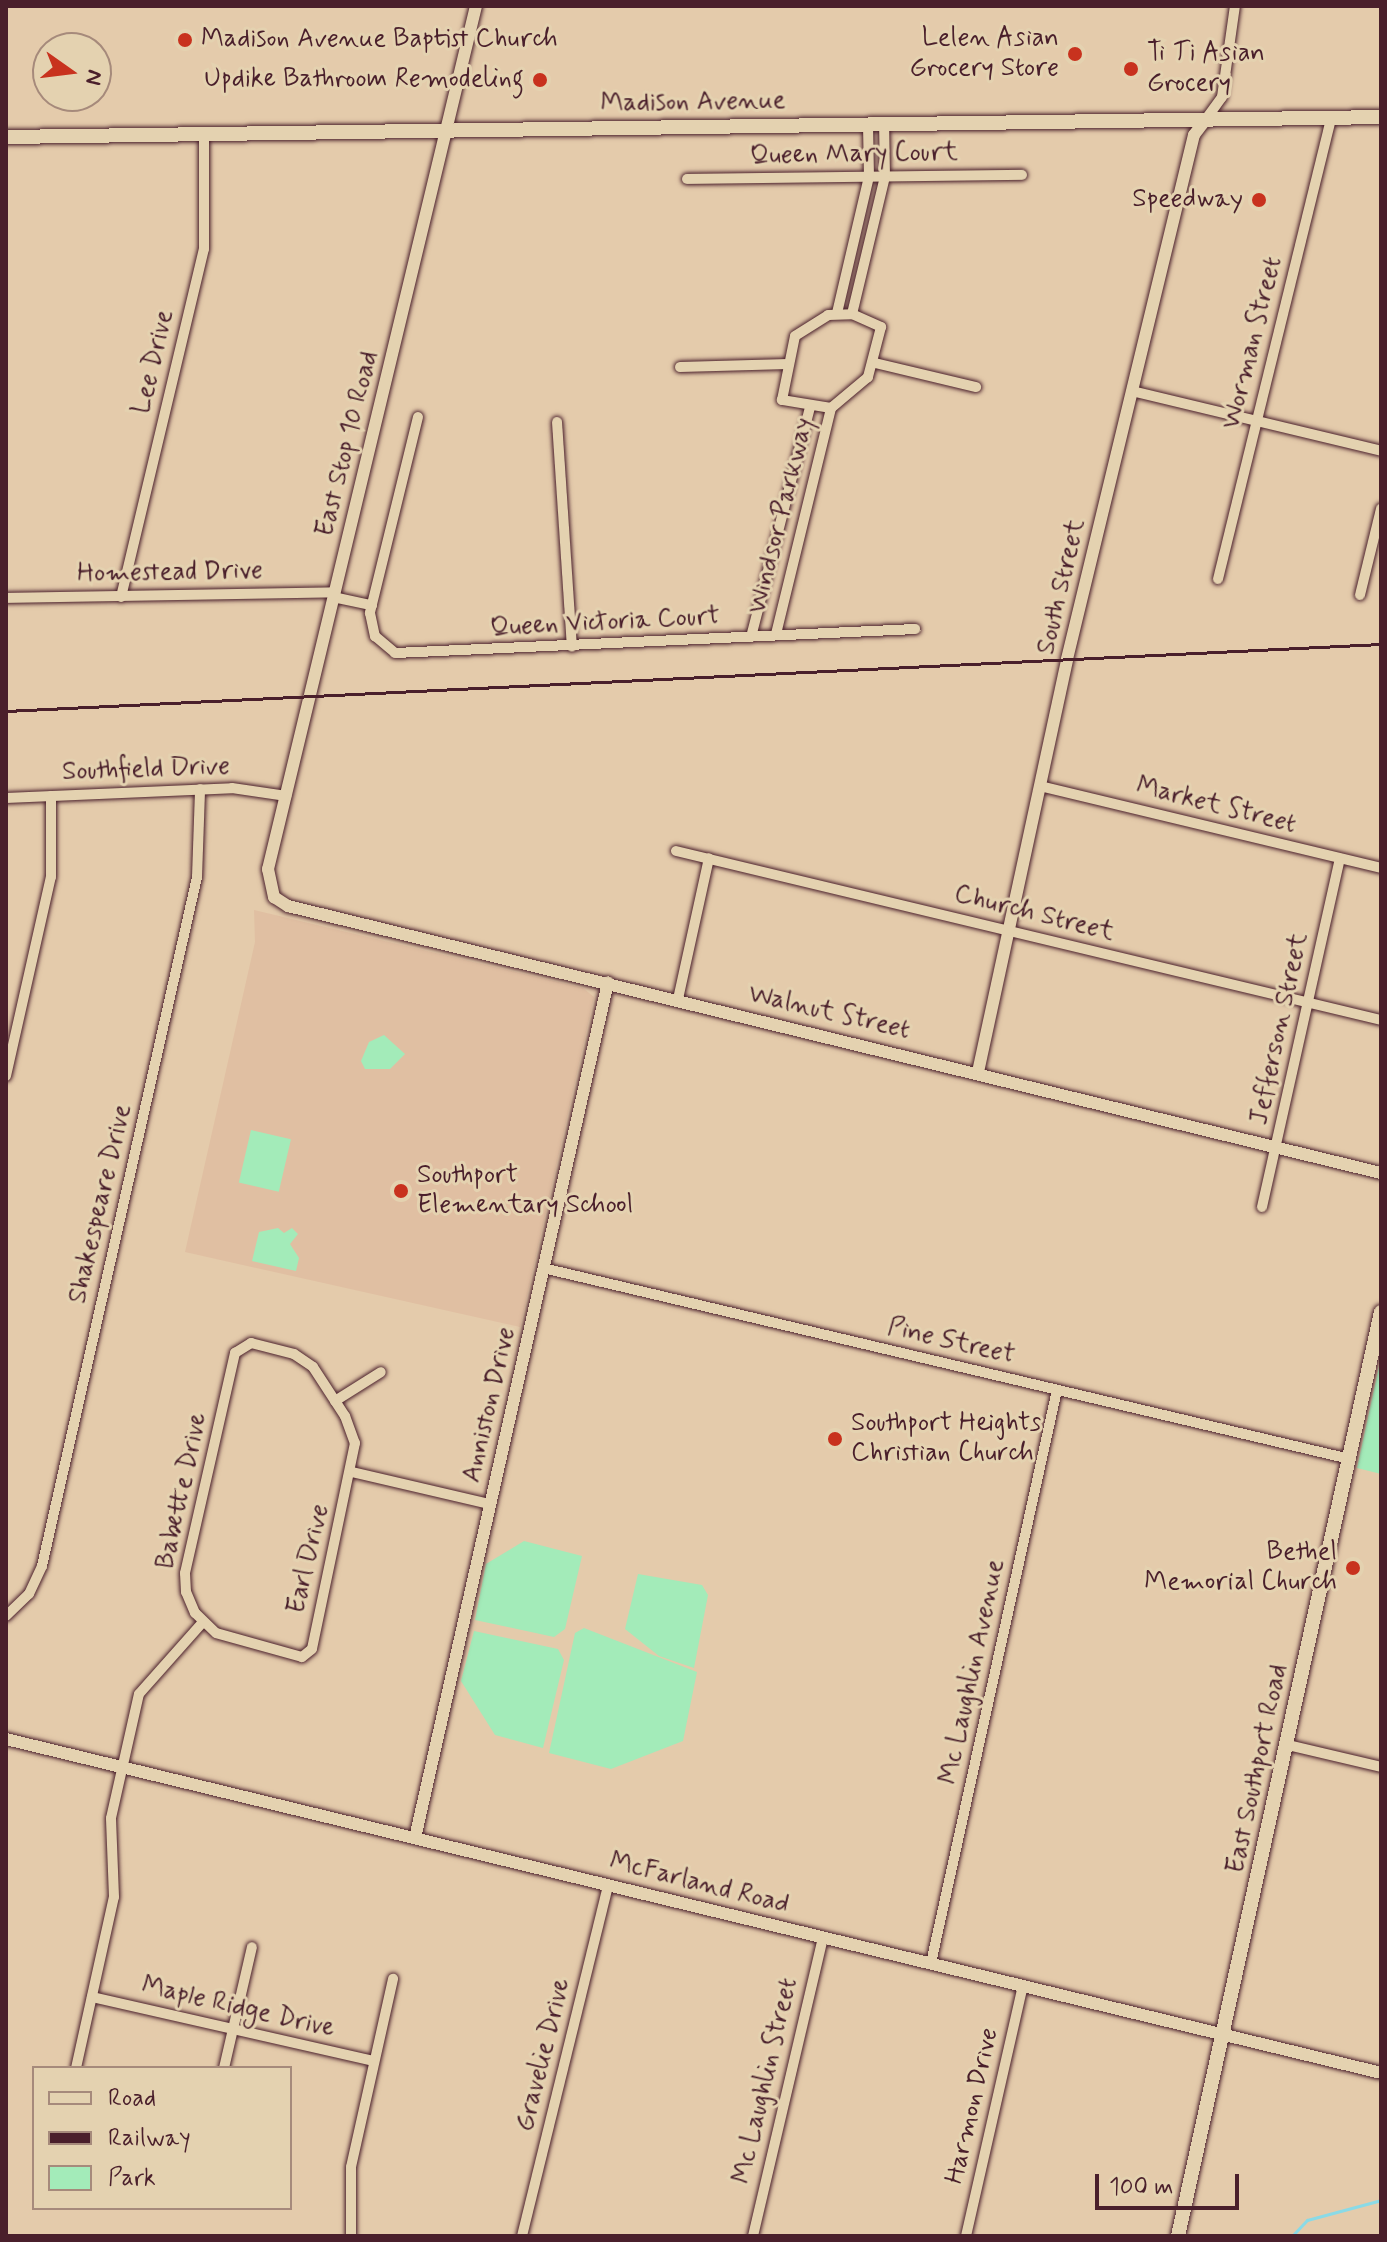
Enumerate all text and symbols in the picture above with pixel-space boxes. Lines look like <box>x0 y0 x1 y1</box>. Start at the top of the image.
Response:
place label: Lelen Asian Grocery Store <box>910 23 1059 84</box>
place label: Madison Avenue Baptist Church <box>201 24 550 56</box>
marker: Madison Avenue Baptist Church <box>176 31 194 49</box>
north arrow <box>32 32 112 112</box>
place label: Ti Ti Asian Grocery <box>1147 38 1262 100</box>
marker: Lelen Asian Grocery Store <box>1066 45 1084 63</box>
marker: Ti Ti Asian Grocery <box>1122 60 1140 78</box>
place label: Updike Bathroom Remodeling <box>204 64 524 96</box>
text: N <box>78 67 109 88</box>
marker: Updike Bathroom Remodeling <box>531 71 549 89</box>
street label: Madison Avenue <box>604 86 782 120</box>
street label: Queen Mary Court <box>752 138 956 172</box>
place label: Speedway <box>1132 184 1243 216</box>
marker: Speedway <box>1250 191 1268 209</box>
street label: Worman Street <box>1216 252 1290 434</box>
street label: Lee Drive <box>127 307 181 417</box>
street label: East Stop 10 Road <box>310 348 386 540</box>
street label: Windsor Parkway <box>744 419 820 613</box>
street label: South Street <box>1031 516 1093 658</box>
street label: Homestead Drive <box>78 556 262 590</box>
street label: Queen Victoria Court <box>490 601 720 645</box>
street label: Southfield Drive <box>63 752 229 788</box>
street label: Market Street <box>1131 771 1301 841</box>
street label: Church Street <box>951 879 1117 949</box>
street label: Jefferson Street <box>1244 930 1316 1128</box>
street label: Walnut Street <box>743 979 915 1047</box>
street label: Shakespeare Drive <box>63 1102 139 1306</box>
place label: Southport Elementary School <box>417 1160 633 1222</box>
marker: Southport Elementary School <box>392 1182 410 1200</box>
street label: Pine Street <box>885 1312 1017 1372</box>
street label: Anniston Drive <box>457 1325 523 1485</box>
place label: Southport Heights Christian Church <box>851 1408 1041 1470</box>
street label: Babette Drive <box>151 1410 215 1572</box>
marker: Southport Heights Christian Church <box>826 1430 844 1448</box>
street label: Earl Drive <box>281 1502 337 1616</box>
place label: Bethel Memorial Church <box>1138 1537 1337 1598</box>
marker: Bethel Memorial Church <box>1344 1559 1362 1577</box>
street label: Mc Laughlin Avenue <box>935 1561 1011 1783</box>
street label: East Southport Road <box>1221 1662 1295 1876</box>
street label: McFarland Road <box>606 1847 792 1921</box>
street label: Maple Ridge Drive <box>139 1971 337 2045</box>
street label: Mc Laughlin Street <box>727 1973 805 2189</box>
street label: Gravelie Drive <box>510 1976 578 2134</box>
street label: Harmon Drive <box>940 2026 1006 2186</box>
legend <box>32 2066 292 2210</box>
text: Road <box>108 2083 156 2114</box>
text: Railway <box>108 2123 191 2154</box>
scale bar <box>1099 2158 1243 2208</box>
text: Park <box>108 2163 156 2194</box>
text: 100 m <box>1109 2172 1173 2203</box>

